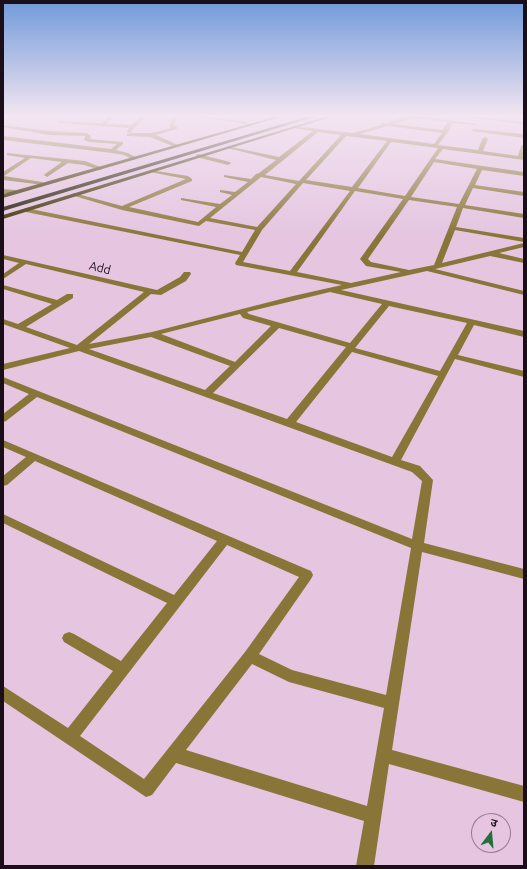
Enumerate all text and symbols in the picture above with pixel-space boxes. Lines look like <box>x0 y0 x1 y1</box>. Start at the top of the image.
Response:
street label: Add <box>88 258 112 278</box>
north arrow <box>471 813 511 853</box>
text: उ <box>489 816 499 829</box>

